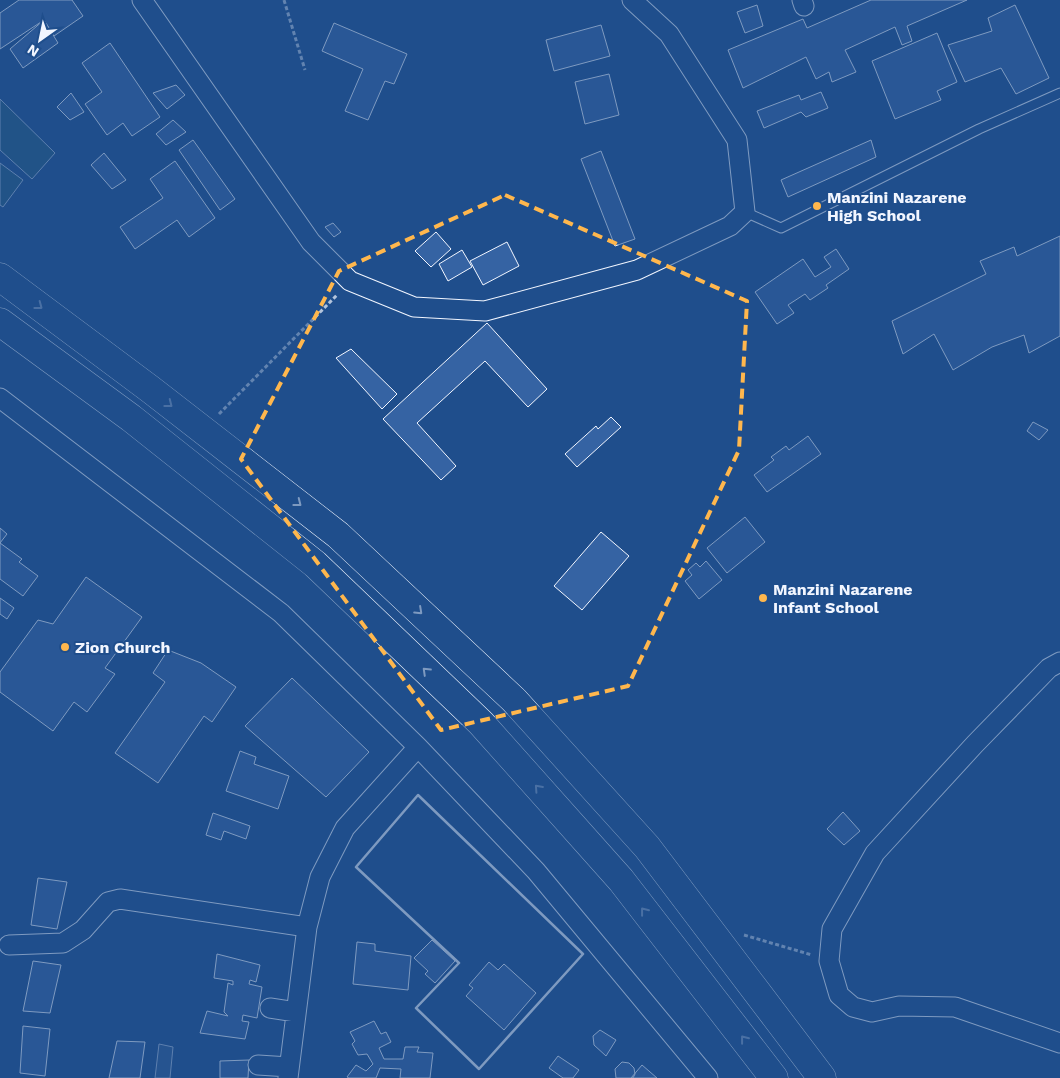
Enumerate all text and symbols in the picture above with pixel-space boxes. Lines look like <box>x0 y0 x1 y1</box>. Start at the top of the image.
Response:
north arrow <box>15 15 65 65</box>
text: N <box>24 41 42 60</box>
place label: Manzini Nazarene High School <box>827 188 967 225</box>
marker: Manzini Nazarene High School <box>811 200 823 212</box>
one-way arrow <box>33 301 42 309</box>
one-way arrow <box>163 398 172 406</box>
one-way arrow <box>292 498 301 506</box>
place label: Manzini Nazarene Infant School <box>773 580 913 617</box>
marker: Manzini Nazarene Infant School <box>757 592 769 604</box>
one-way arrow <box>414 605 423 614</box>
place label: Zion Church <box>75 638 170 657</box>
marker: Zion Church <box>59 641 71 653</box>
one-way arrow <box>423 667 432 676</box>
one-way arrow <box>535 784 544 793</box>
one-way arrow <box>642 908 650 917</box>
one-way arrow <box>740 1036 749 1045</box>

